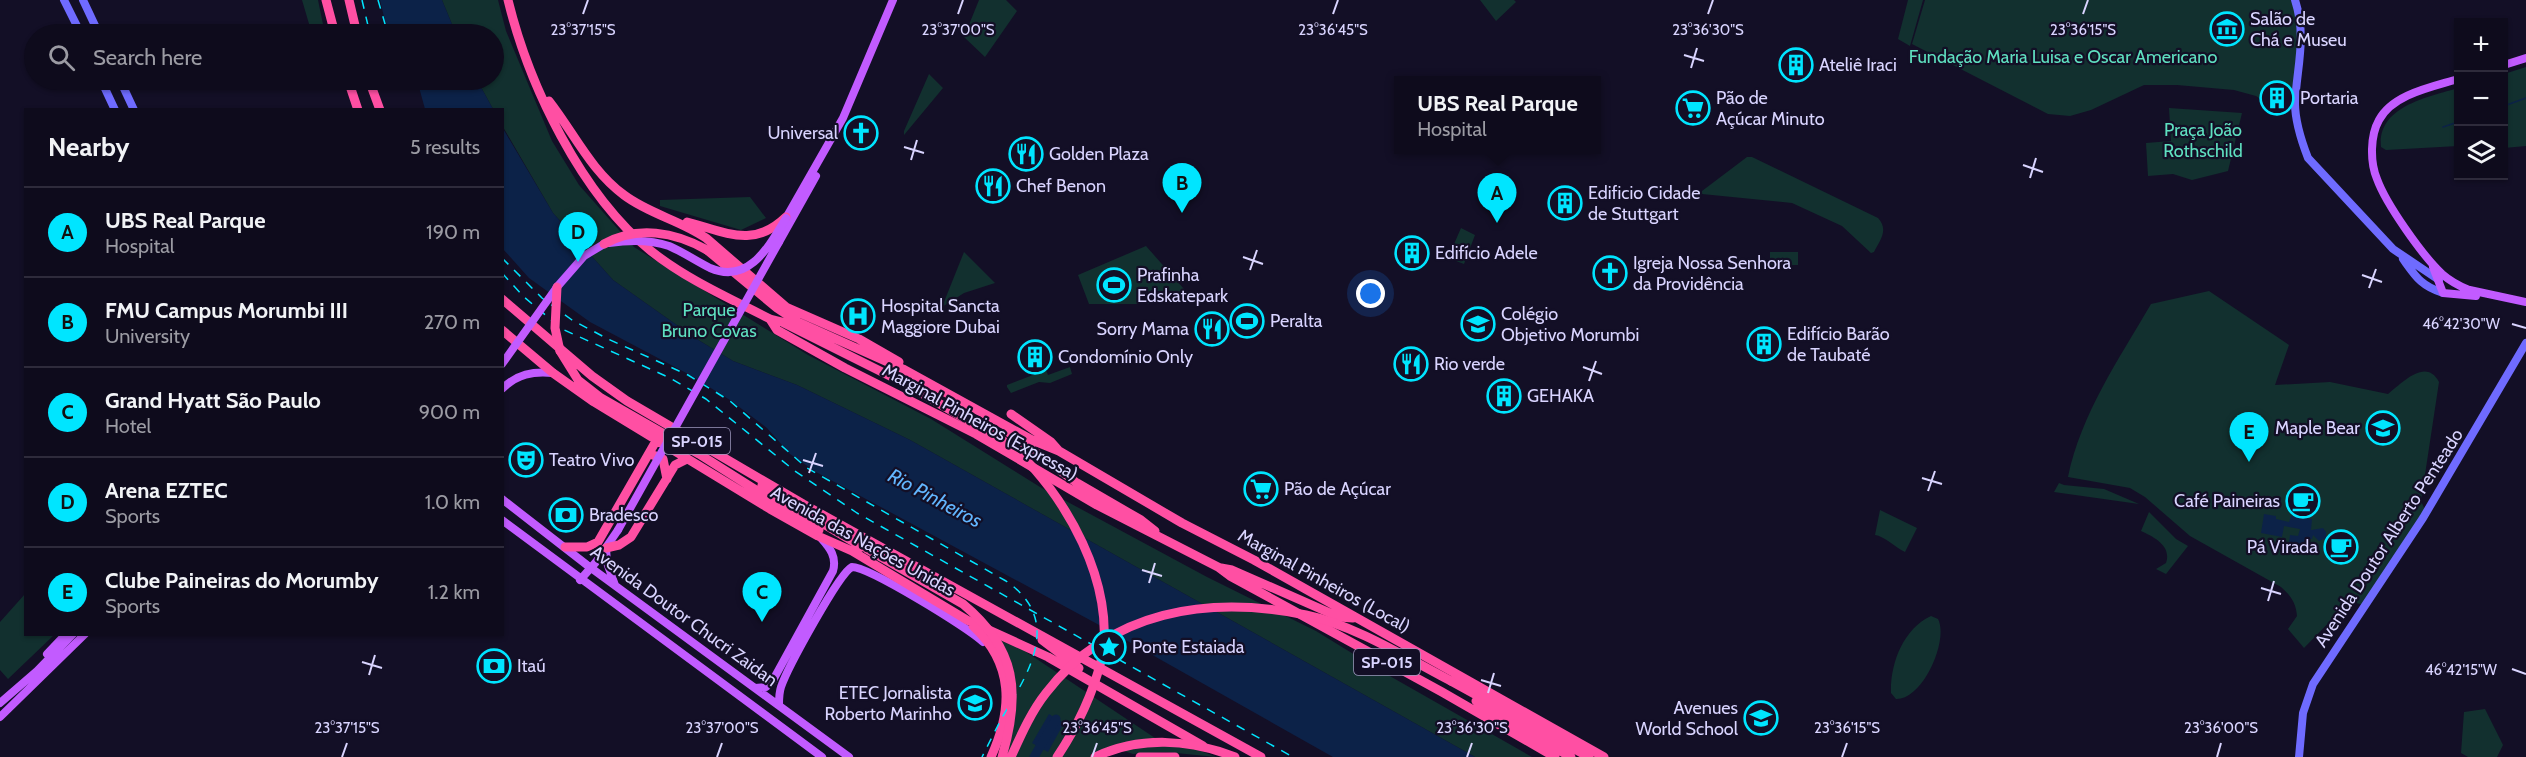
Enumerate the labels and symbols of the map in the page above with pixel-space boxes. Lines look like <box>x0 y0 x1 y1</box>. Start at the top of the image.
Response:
place label: Salão de Chá e Museu <box>2250 8 2347 51</box>
museum icon: Salão de Chá e Museu <box>2209 11 2245 47</box>
text: 23°37'15"S <box>550 21 616 39</box>
text: 23°37'00"S <box>921 21 995 39</box>
text: 23°36'45"S <box>1298 21 1368 39</box>
text: 23°36'30"S <box>1672 21 1744 39</box>
text: 23°36'15"S <box>2050 21 2116 39</box>
park label: Fundação Maria Luisa e Oscar Americano <box>1909 46 2217 68</box>
building icon: Ateliê Iraci <box>1778 47 1814 83</box>
place label: Ateliê Iraci <box>1819 54 1897 76</box>
building icon: Portaria <box>2259 80 2295 116</box>
place label: Pão de Açúcar Minuto <box>1716 87 1825 130</box>
place label: Portaria <box>2300 87 2359 109</box>
supermarket icon: Pão de Açúcar Minuto <box>1675 90 1711 126</box>
church icon: Universal <box>843 115 879 151</box>
park label: Praça João Rothschild <box>2163 119 2243 162</box>
place label: Universal <box>767 122 839 144</box>
restaurant icon: Golden Plaza <box>1008 136 1044 172</box>
place label: Golden Plaza <box>1049 143 1149 165</box>
pin: B <box>1162 164 1202 213</box>
restaurant icon: Chef Benon <box>975 168 1011 204</box>
pin: A <box>1478 174 1516 223</box>
place label: Chef Benon <box>1016 175 1106 197</box>
place label: Edificio Cidade de Stuttgart <box>1588 182 1701 225</box>
building icon: Edificio Cidade de Stuttgart <box>1547 185 1583 221</box>
pin: D <box>558 212 598 262</box>
building icon: Edifício Adele <box>1394 235 1430 271</box>
place label: Edifício Adele <box>1435 242 1538 264</box>
place label: Igreja Nossa Senhora da Providência <box>1633 252 1791 295</box>
church icon: Igreja Nossa Senhora da Providência <box>1592 255 1628 291</box>
place label: Prafinha Edskatepark <box>1137 264 1229 307</box>
sports icon: Prafinha Edskatepark <box>1096 267 1132 303</box>
your location <box>1356 279 1385 308</box>
place label: Hospital Sancta Maggiore Dubai <box>881 295 1000 338</box>
hospital icon: Hospital Sancta Maggiore Dubai <box>840 298 876 334</box>
park label: Parque Bruno Covas <box>661 299 757 342</box>
sports icon: Peralta <box>1229 303 1265 339</box>
place label: Colégio Objetivo Morumbi <box>1501 303 1639 346</box>
school or university icon: Colégio Objetivo Morumbi <box>1460 306 1496 342</box>
place label: Peralta <box>1270 310 1323 332</box>
restaurant icon: Sorry Mama <box>1194 311 1230 347</box>
text: 46°42'30"W <box>2422 315 2501 333</box>
place label: Sorry Mama <box>1096 318 1189 340</box>
place label: Edifício Barão de Taubaté <box>1787 323 1890 366</box>
building icon: Edifício Barão de Taubaté <box>1746 326 1782 362</box>
building icon: Condomínio Only <box>1017 339 1053 375</box>
place label: Condomínio Only <box>1058 346 1193 368</box>
restaurant icon: Rio verde <box>1393 346 1429 382</box>
place label: Rio verde <box>1434 353 1505 375</box>
street label: Marginal Pinheiros (Expressa) <box>878 359 1082 485</box>
building icon: GEHAKA <box>1486 378 1522 414</box>
place label: GEHAKA <box>1527 385 1594 407</box>
school or university icon: Maple Bear <box>2365 410 2401 446</box>
pin: E <box>2230 412 2268 462</box>
place label: Maple Bear <box>2275 417 2360 439</box>
street label: Avenida Doutor Alberto Penteado <box>2310 425 2468 651</box>
road number: SP-015 <box>664 428 730 454</box>
theatre icon: Teatro Vivo <box>508 442 544 478</box>
place label: Teatro Vivo <box>549 449 635 471</box>
water label: Rio Pinheiros <box>884 463 986 533</box>
supermarket icon: Pão de Açúcar <box>1243 471 1279 507</box>
place label: Pão de Açúcar <box>1284 478 1391 500</box>
street label: Avenida das Nações Unidas <box>767 481 959 601</box>
cafe icon: Café Paineiras <box>2285 483 2321 519</box>
place label: Café Paineiras <box>2174 490 2280 512</box>
bank icon: Bradesco <box>548 497 584 533</box>
place label: Bradesco <box>589 504 659 526</box>
street label: Marginal Pinheiros (Local) <box>1234 524 1414 638</box>
cafe icon: Pá Virada <box>2323 529 2359 565</box>
place label: Pá Virada <box>2247 536 2318 558</box>
street label: Avenida Doutor Chucri Zaidan <box>586 541 782 691</box>
pin: C <box>742 572 782 622</box>
place icon: Ponte Estaiada <box>1091 629 1127 665</box>
place label: Ponte Estaiada <box>1132 636 1245 658</box>
bank icon: Itaú <box>476 648 512 684</box>
road number: SP-015 <box>1354 649 1420 675</box>
place label: Itaú <box>517 655 546 677</box>
text: 46°42'15"W <box>2425 661 2498 679</box>
place label: ETEC Jornalista Roberto Marinho <box>824 682 952 725</box>
school or university icon: ETEC Jornalista Roberto Marinho <box>957 685 993 721</box>
place label: Avenues World School <box>1635 697 1739 740</box>
school or university icon: Avenues World School <box>1743 700 1779 736</box>
text: 23°37'15"S <box>314 719 380 737</box>
text: 23°37'00"S <box>685 719 759 737</box>
text: 23°36'45"S <box>1062 719 1132 737</box>
text: 23°36'30"S <box>1436 719 1508 737</box>
text: 23°36'15"S <box>1814 719 1880 737</box>
text: 23°36'00"S <box>2184 719 2258 737</box>

